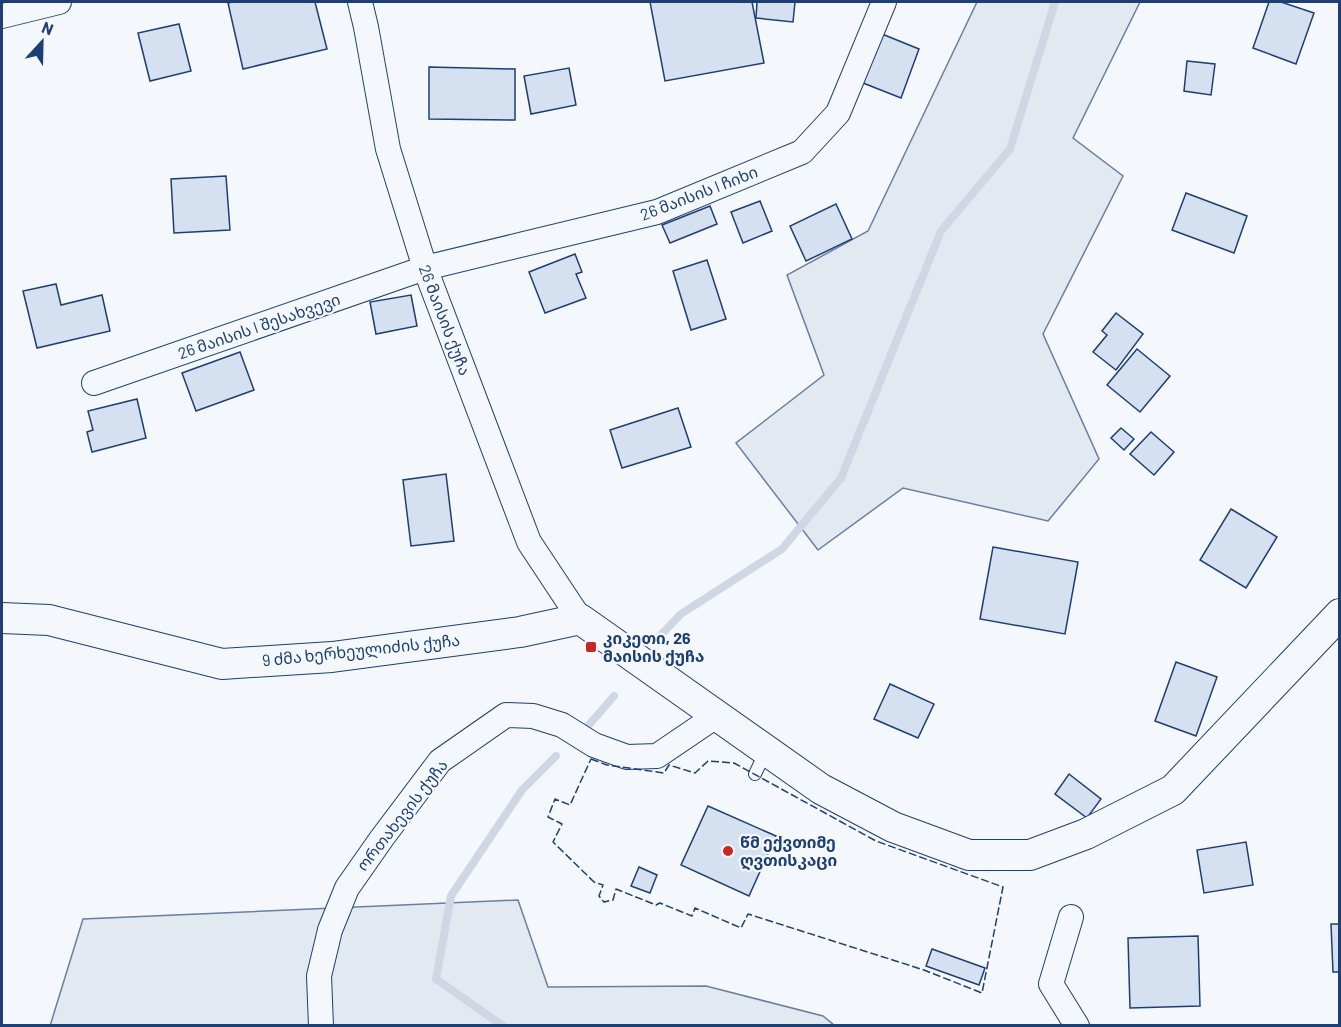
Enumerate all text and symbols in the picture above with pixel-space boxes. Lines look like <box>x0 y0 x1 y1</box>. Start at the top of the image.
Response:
north arrow <box>12 12 72 72</box>
text: N <box>39 17 56 38</box>
street label: 26 მაისის I ჩიხი <box>637 161 760 224</box>
street label: 26 მაისის ქუჩა <box>415 262 475 378</box>
street label: 26 მაისის I შესახვევი <box>175 289 343 363</box>
place label: კიკეთი, 26 მაისის ქუჩა <box>603 628 704 666</box>
street label: 9 ძმა ხერხეულიძის ქუჩა <box>261 630 461 671</box>
marker: კიკეთი, 26 მაისის ქუჩა <box>584 640 598 654</box>
street label: ორთახევის ქუჩა <box>352 755 452 875</box>
place label: წმ ექვთიმე ღვთისკაცი <box>740 832 837 871</box>
marker: წმ ექვთიმე ღვთისკაცი <box>721 844 735 858</box>

